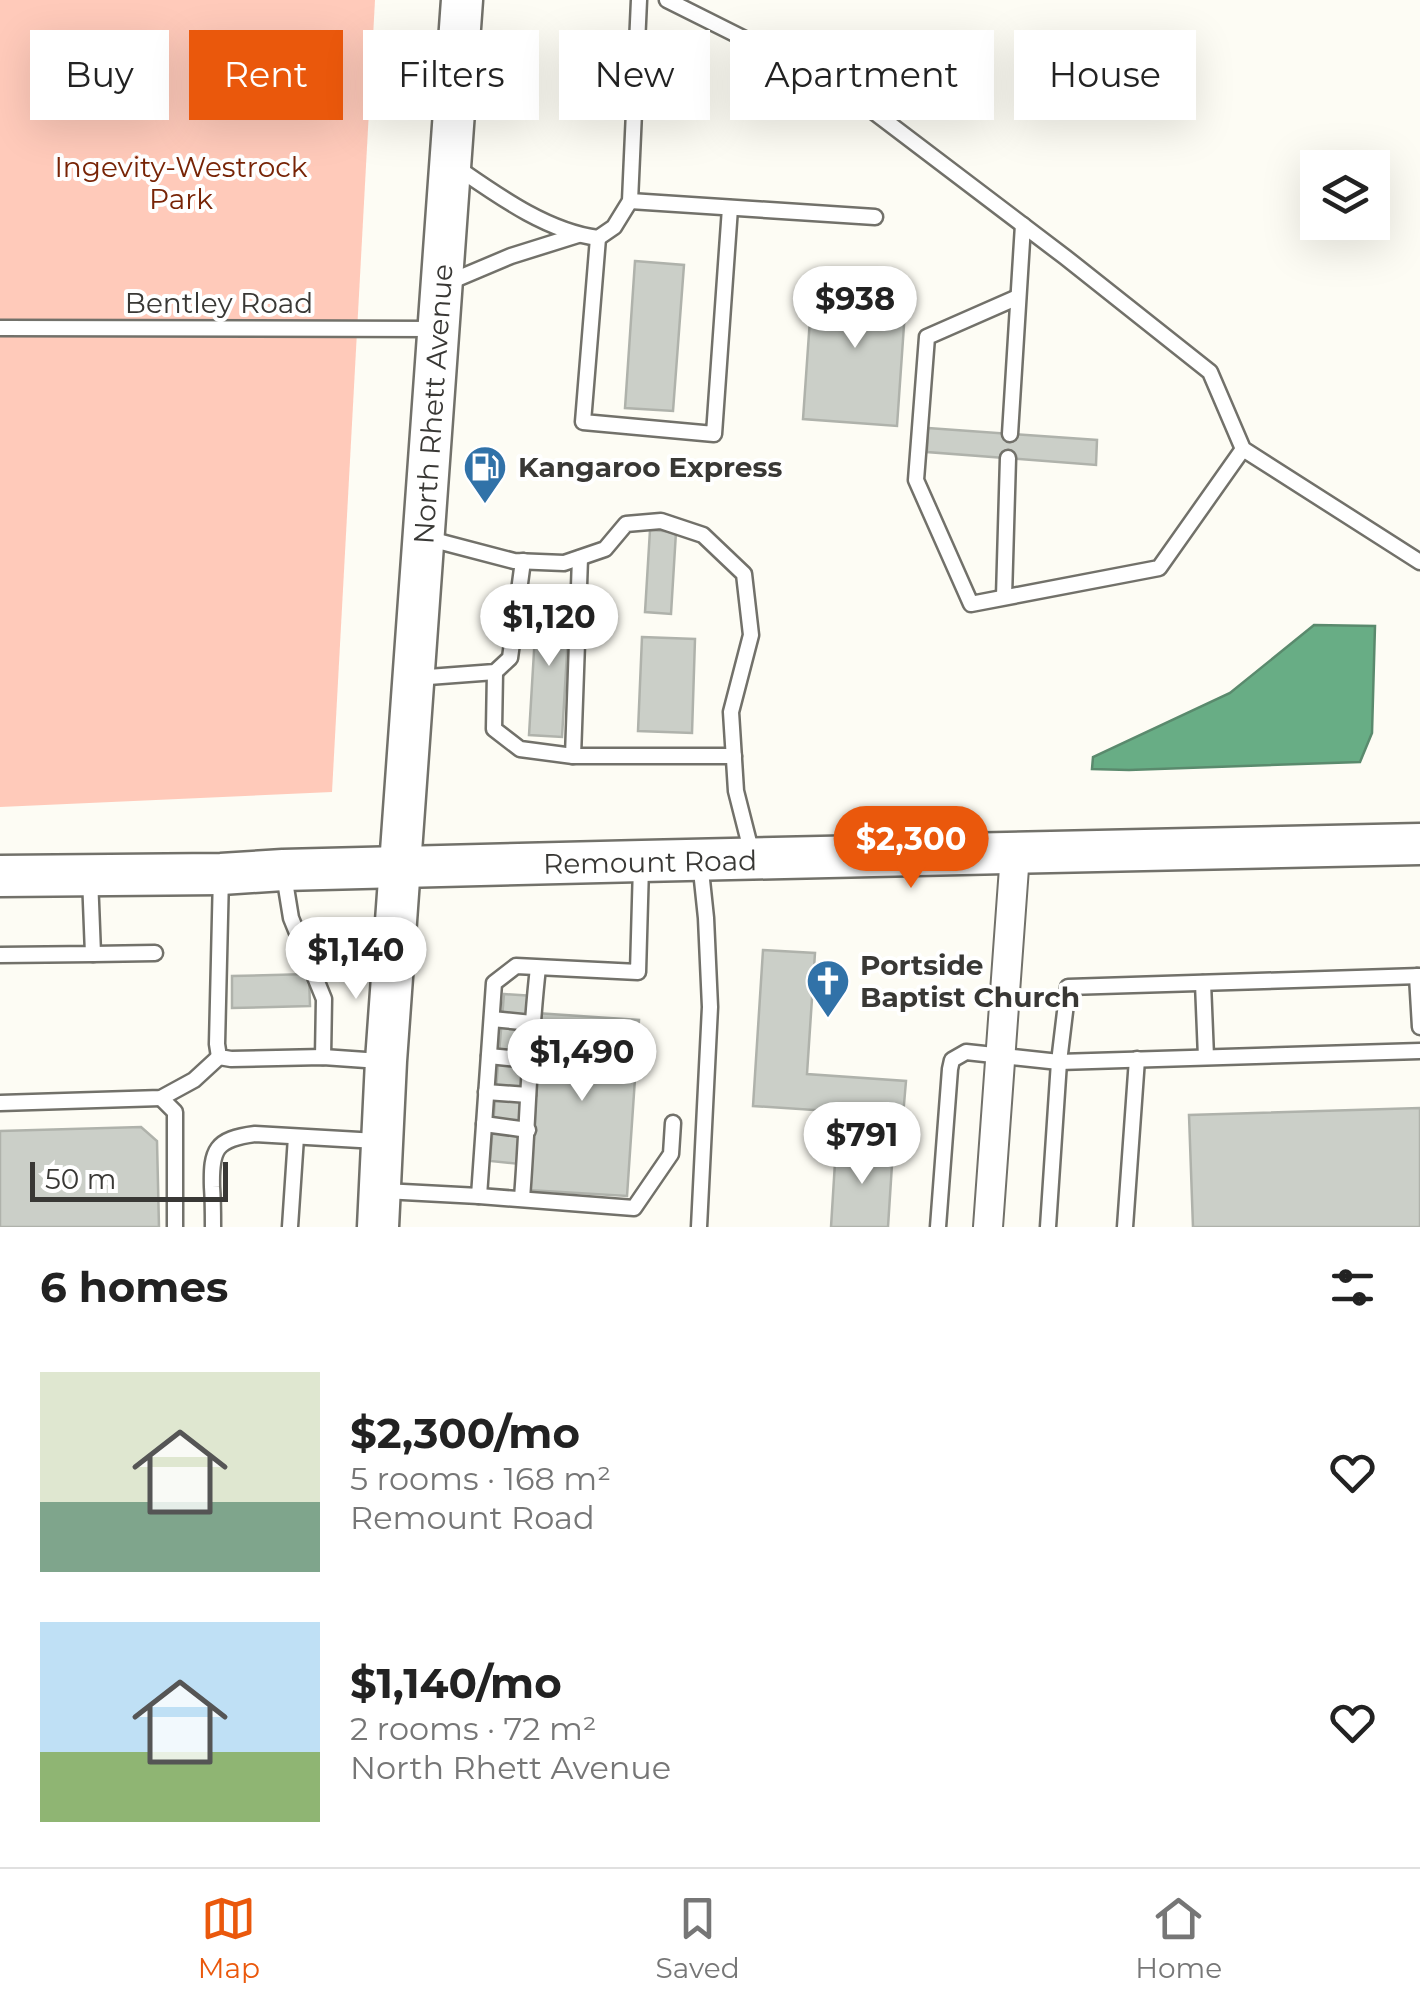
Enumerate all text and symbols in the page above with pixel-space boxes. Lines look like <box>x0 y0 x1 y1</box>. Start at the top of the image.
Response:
chip: Buy <box>30 30 169 120</box>
chip: Rent <box>189 30 343 120</box>
chip: Filters <box>363 30 539 120</box>
chip: New <box>559 30 710 120</box>
chip: Apartment <box>730 30 994 120</box>
chip: House <box>1014 30 1196 120</box>
park label: Ingevity-Westrock Park <box>54 150 308 216</box>
map controls <box>1300 150 1390 240</box>
button: layers <box>1300 150 1390 240</box>
street label: North Rhett Avenue <box>406 263 460 545</box>
pin: $938 <box>796 266 914 351</box>
text: $938 <box>815 279 895 318</box>
street label: Bentley Road <box>125 286 313 320</box>
fuel station icon: Kangaroo Express <box>462 444 508 505</box>
place label: Kangaroo Express <box>518 450 782 484</box>
pin: $1,120 <box>468 584 630 669</box>
text: $1,120 <box>502 597 596 636</box>
pin: $2,300 <box>830 806 992 891</box>
text: $2,300 <box>856 819 966 858</box>
street label: Remount Road <box>543 843 757 881</box>
pin: $1,140 <box>275 917 437 1002</box>
text: $1,140 <box>308 930 404 969</box>
place label: Portside Baptist Church <box>860 948 1080 1014</box>
church icon: Portside Baptist Church <box>805 958 851 1019</box>
pin: $1,490 <box>501 1019 663 1104</box>
text: $1,490 <box>529 1032 635 1071</box>
pin: $791 <box>803 1102 921 1187</box>
text: $791 <box>826 1115 898 1154</box>
scale bar <box>30 1157 228 1202</box>
text: 50 m <box>45 1162 116 1196</box>
icon: filters <box>1325 1260 1380 1315</box>
text: 6 homes <box>40 1261 228 1313</box>
text: $2,300/mo <box>350 1407 580 1459</box>
icon: home <box>120 1412 240 1532</box>
icon: heart <box>1325 1445 1380 1500</box>
text: 5 rooms · 168 m² <box>350 1459 611 1498</box>
text: Remount Road <box>350 1498 595 1537</box>
text: $1,140/mo <box>350 1657 562 1709</box>
icon: home <box>120 1662 240 1782</box>
icon: heart <box>1325 1695 1380 1750</box>
text: 2 rooms · 72 m² <box>350 1709 597 1748</box>
text: North Rhett Avenue <box>350 1748 671 1787</box>
tab: Map <box>198 1891 260 1985</box>
tab: Saved <box>656 1891 740 1985</box>
tab: Home <box>1135 1891 1222 1985</box>

